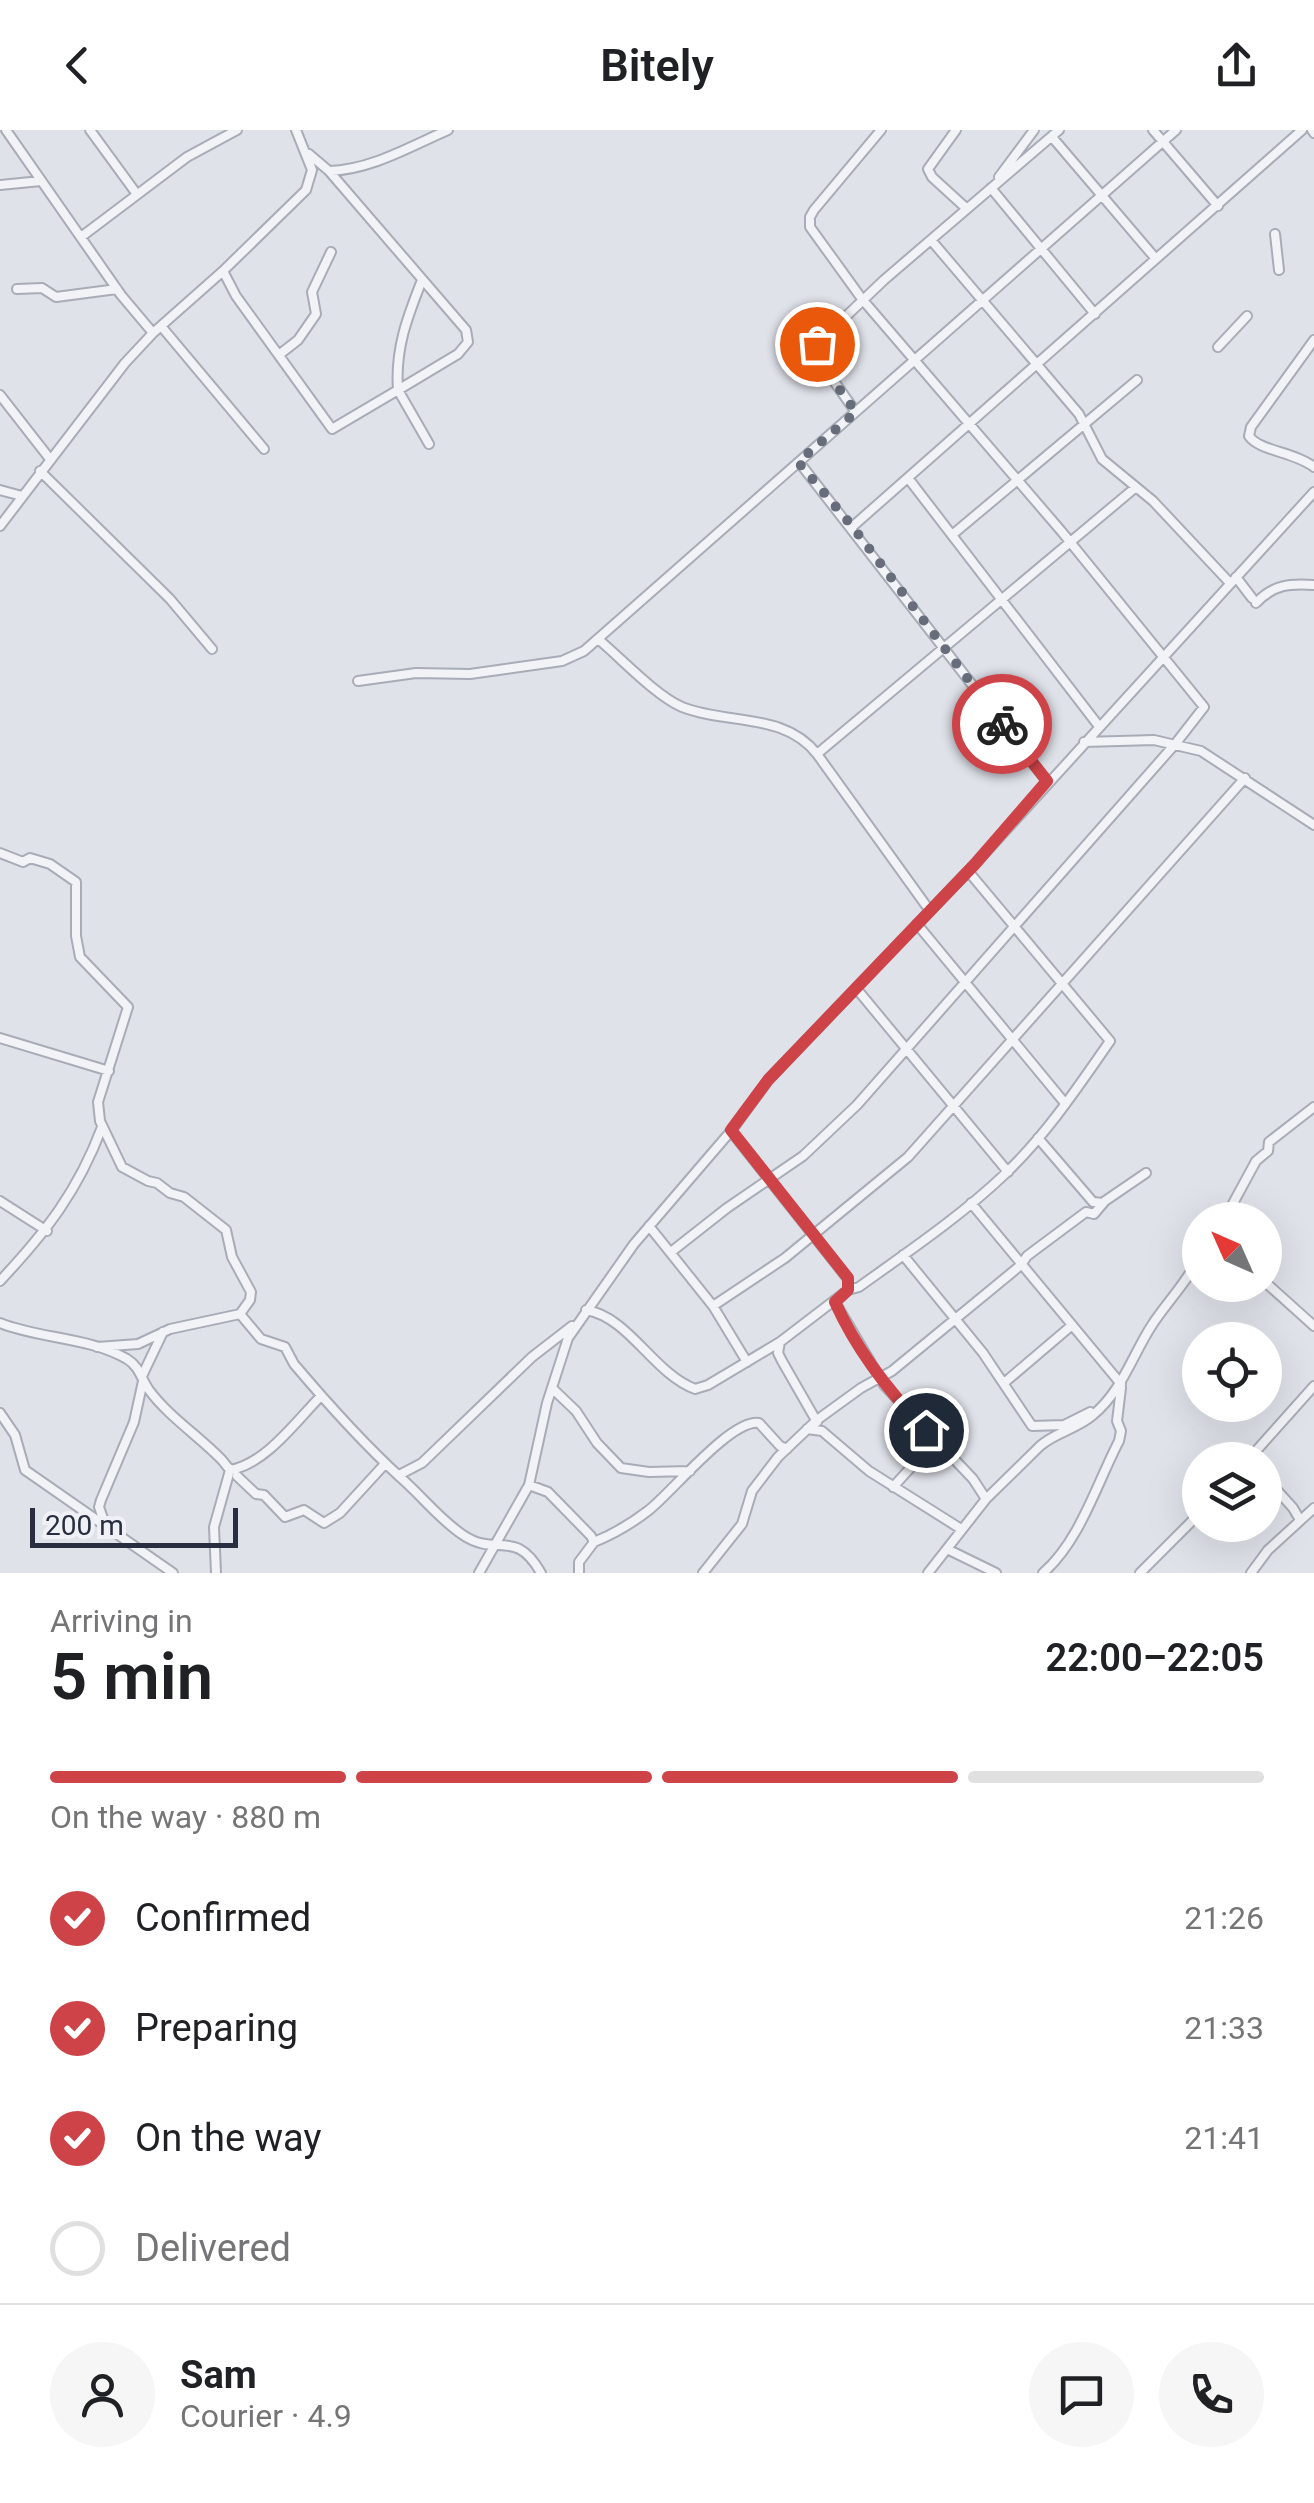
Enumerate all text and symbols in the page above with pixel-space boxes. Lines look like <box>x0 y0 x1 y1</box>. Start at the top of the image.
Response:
icon: back <box>50 38 105 93</box>
icon: share <box>1209 38 1264 93</box>
text: Bitely <box>600 39 714 92</box>
pin <box>775 302 860 387</box>
icon: bag <box>790 317 845 372</box>
courier <box>952 674 1052 774</box>
icon: bike <box>975 697 1030 752</box>
north arrow <box>1182 1202 1282 1302</box>
map controls <box>1182 1202 1282 1542</box>
button: locate <box>1182 1322 1282 1422</box>
pin <box>884 1388 969 1473</box>
icon: home <box>899 1403 954 1458</box>
button: layers <box>1182 1442 1282 1542</box>
scale bar <box>30 1503 238 1548</box>
text: 200 m <box>45 1509 124 1542</box>
text: Arriving in <box>50 1602 193 1640</box>
text: 22:00–22:05 <box>1045 1636 1264 1680</box>
text: 5 min <box>50 1639 213 1715</box>
text: On the way · 880 m <box>50 1798 321 1836</box>
icon: check <box>50 1891 105 1946</box>
text: Confirmed <box>135 1896 311 1940</box>
text: 21:26 <box>1184 1899 1264 1937</box>
icon: check <box>50 2001 105 2056</box>
text: Preparing <box>135 2006 298 2050</box>
text: 21:33 <box>1184 2009 1264 2047</box>
icon: check <box>50 2111 105 2166</box>
text: On the way <box>135 2116 321 2160</box>
text: 21:41 <box>1184 2119 1264 2157</box>
text: Delivered <box>135 2226 291 2270</box>
button: person <box>50 2342 155 2447</box>
button: chat <box>1029 2342 1134 2447</box>
button: phone <box>1159 2342 1264 2447</box>
text: Sam <box>180 2353 257 2397</box>
text: Courier · 4.9 <box>180 2397 352 2435</box>

